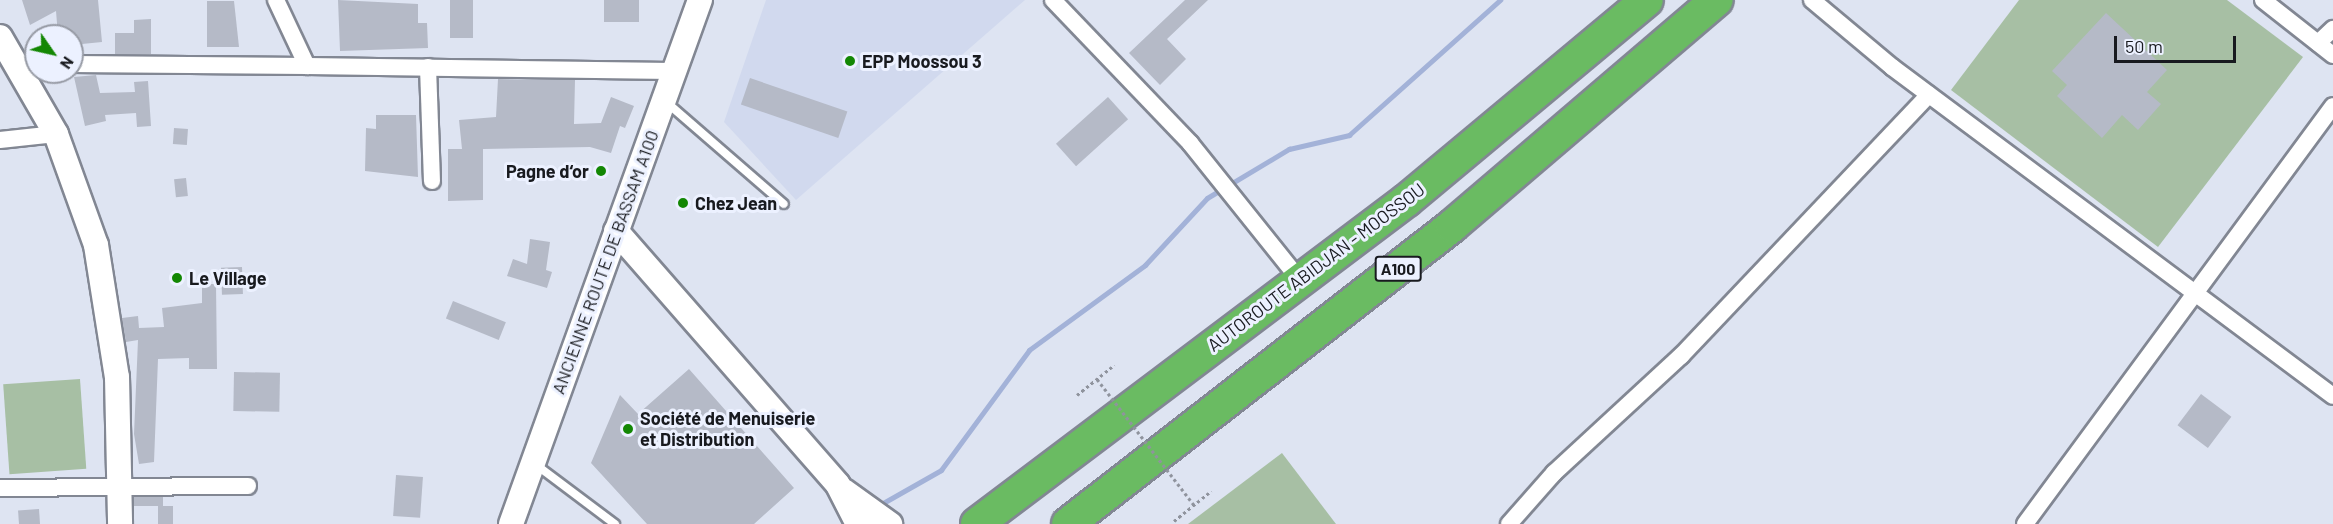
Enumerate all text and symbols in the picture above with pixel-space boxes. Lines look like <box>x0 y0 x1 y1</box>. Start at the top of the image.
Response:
north arrow <box>24 24 84 84</box>
scale bar <box>2117 24 2238 62</box>
text: 50 m <box>2125 35 2163 57</box>
place label: EPP Moossou 3 <box>862 50 982 72</box>
text: N <box>57 53 79 73</box>
marker: EPP Moossou 3 <box>843 54 857 68</box>
street label: ANCIENNE ROUTE DE BASSAM A100 <box>547 127 663 397</box>
place label: Pagne d‘or <box>506 160 589 182</box>
marker: Pagne d‘or <box>594 164 608 178</box>
street label: AUTOROUTE ABIDJAN - MOOSSOU <box>1203 178 1429 356</box>
place label: Chez Jean <box>695 192 777 214</box>
marker: Chez Jean <box>676 196 690 210</box>
road number: A100 <box>1374 256 1422 282</box>
place label: Le Village <box>189 267 267 289</box>
marker: Le Village <box>170 271 184 285</box>
place label: Société de Menuiserie et Distribution <box>640 408 815 450</box>
marker: Société de Menuiserie et Distribution <box>621 422 635 436</box>

